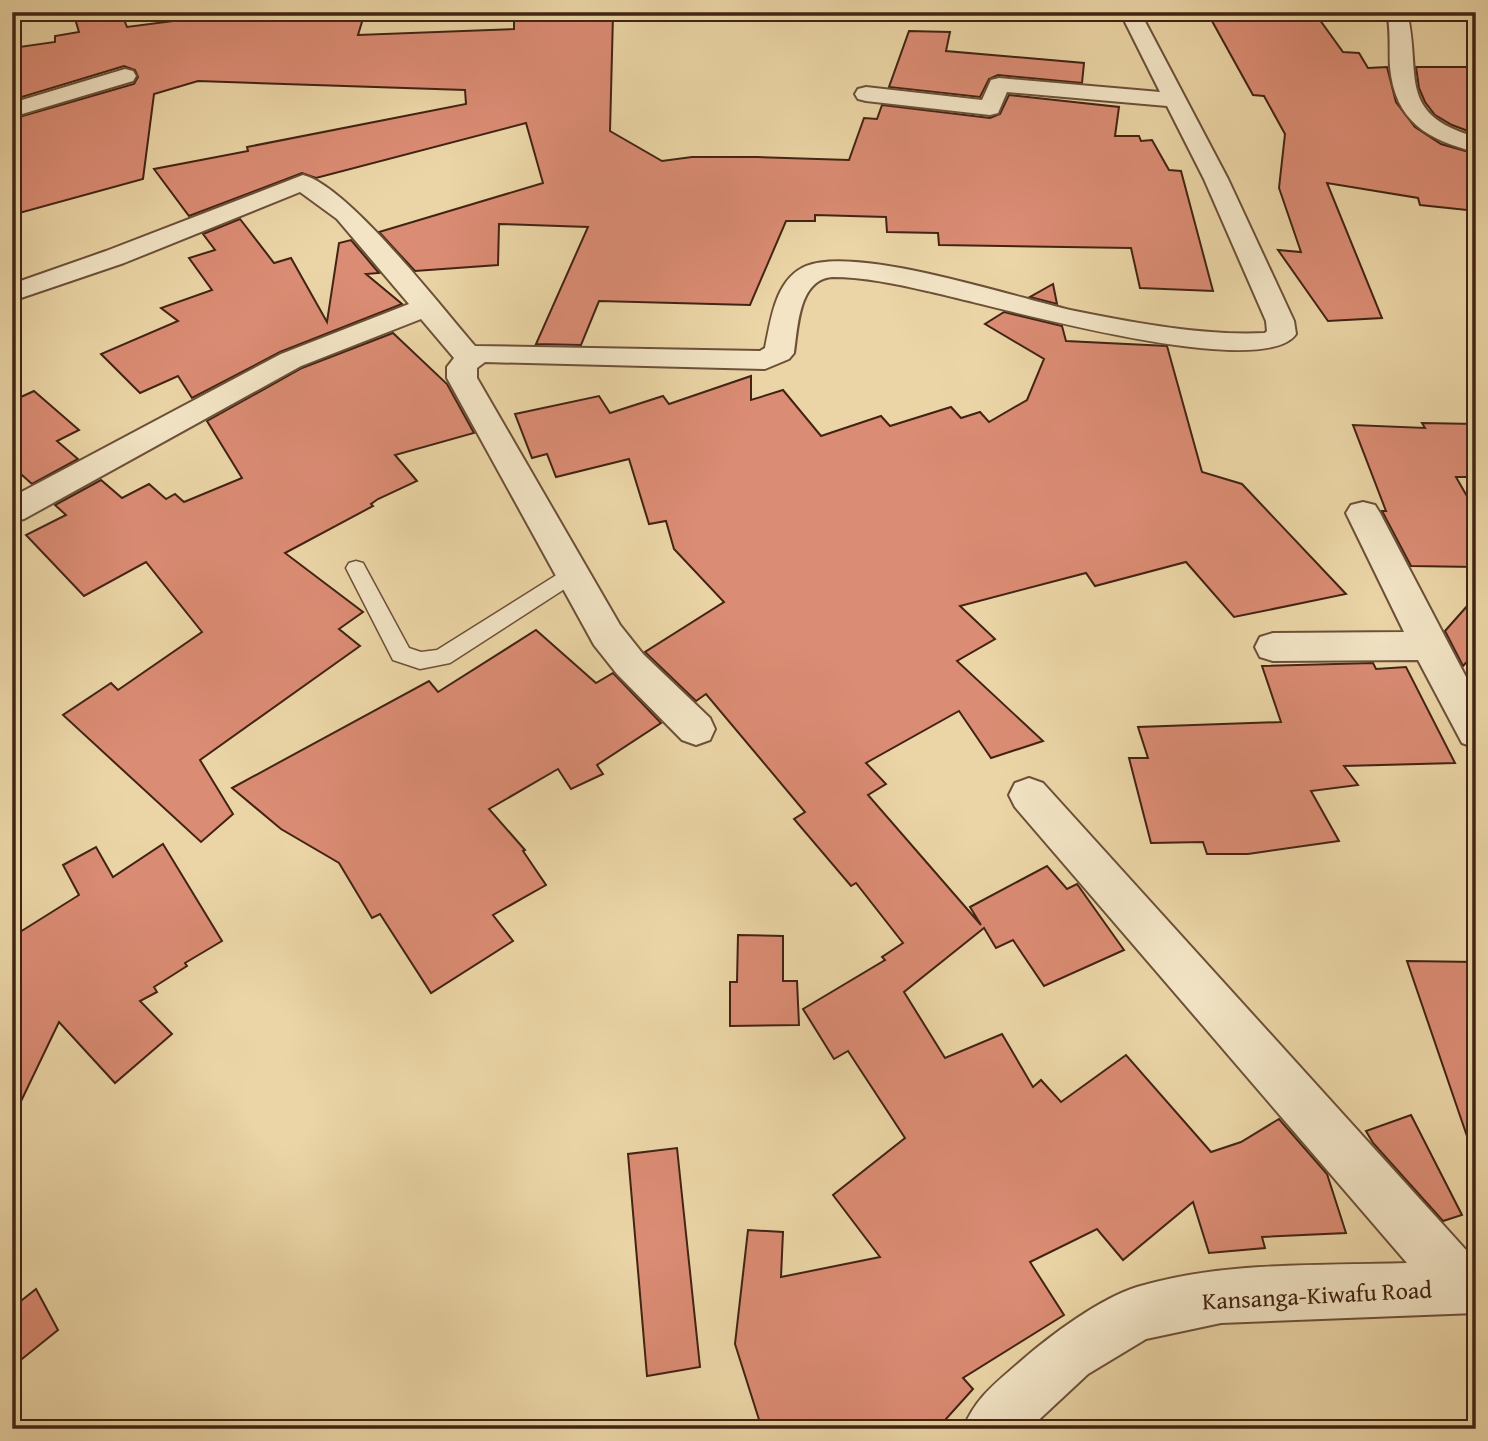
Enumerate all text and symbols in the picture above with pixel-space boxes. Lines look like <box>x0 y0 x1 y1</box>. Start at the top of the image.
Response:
street label: Kansanga-Kiwafu Road <box>1201 1271 1433 1318</box>

